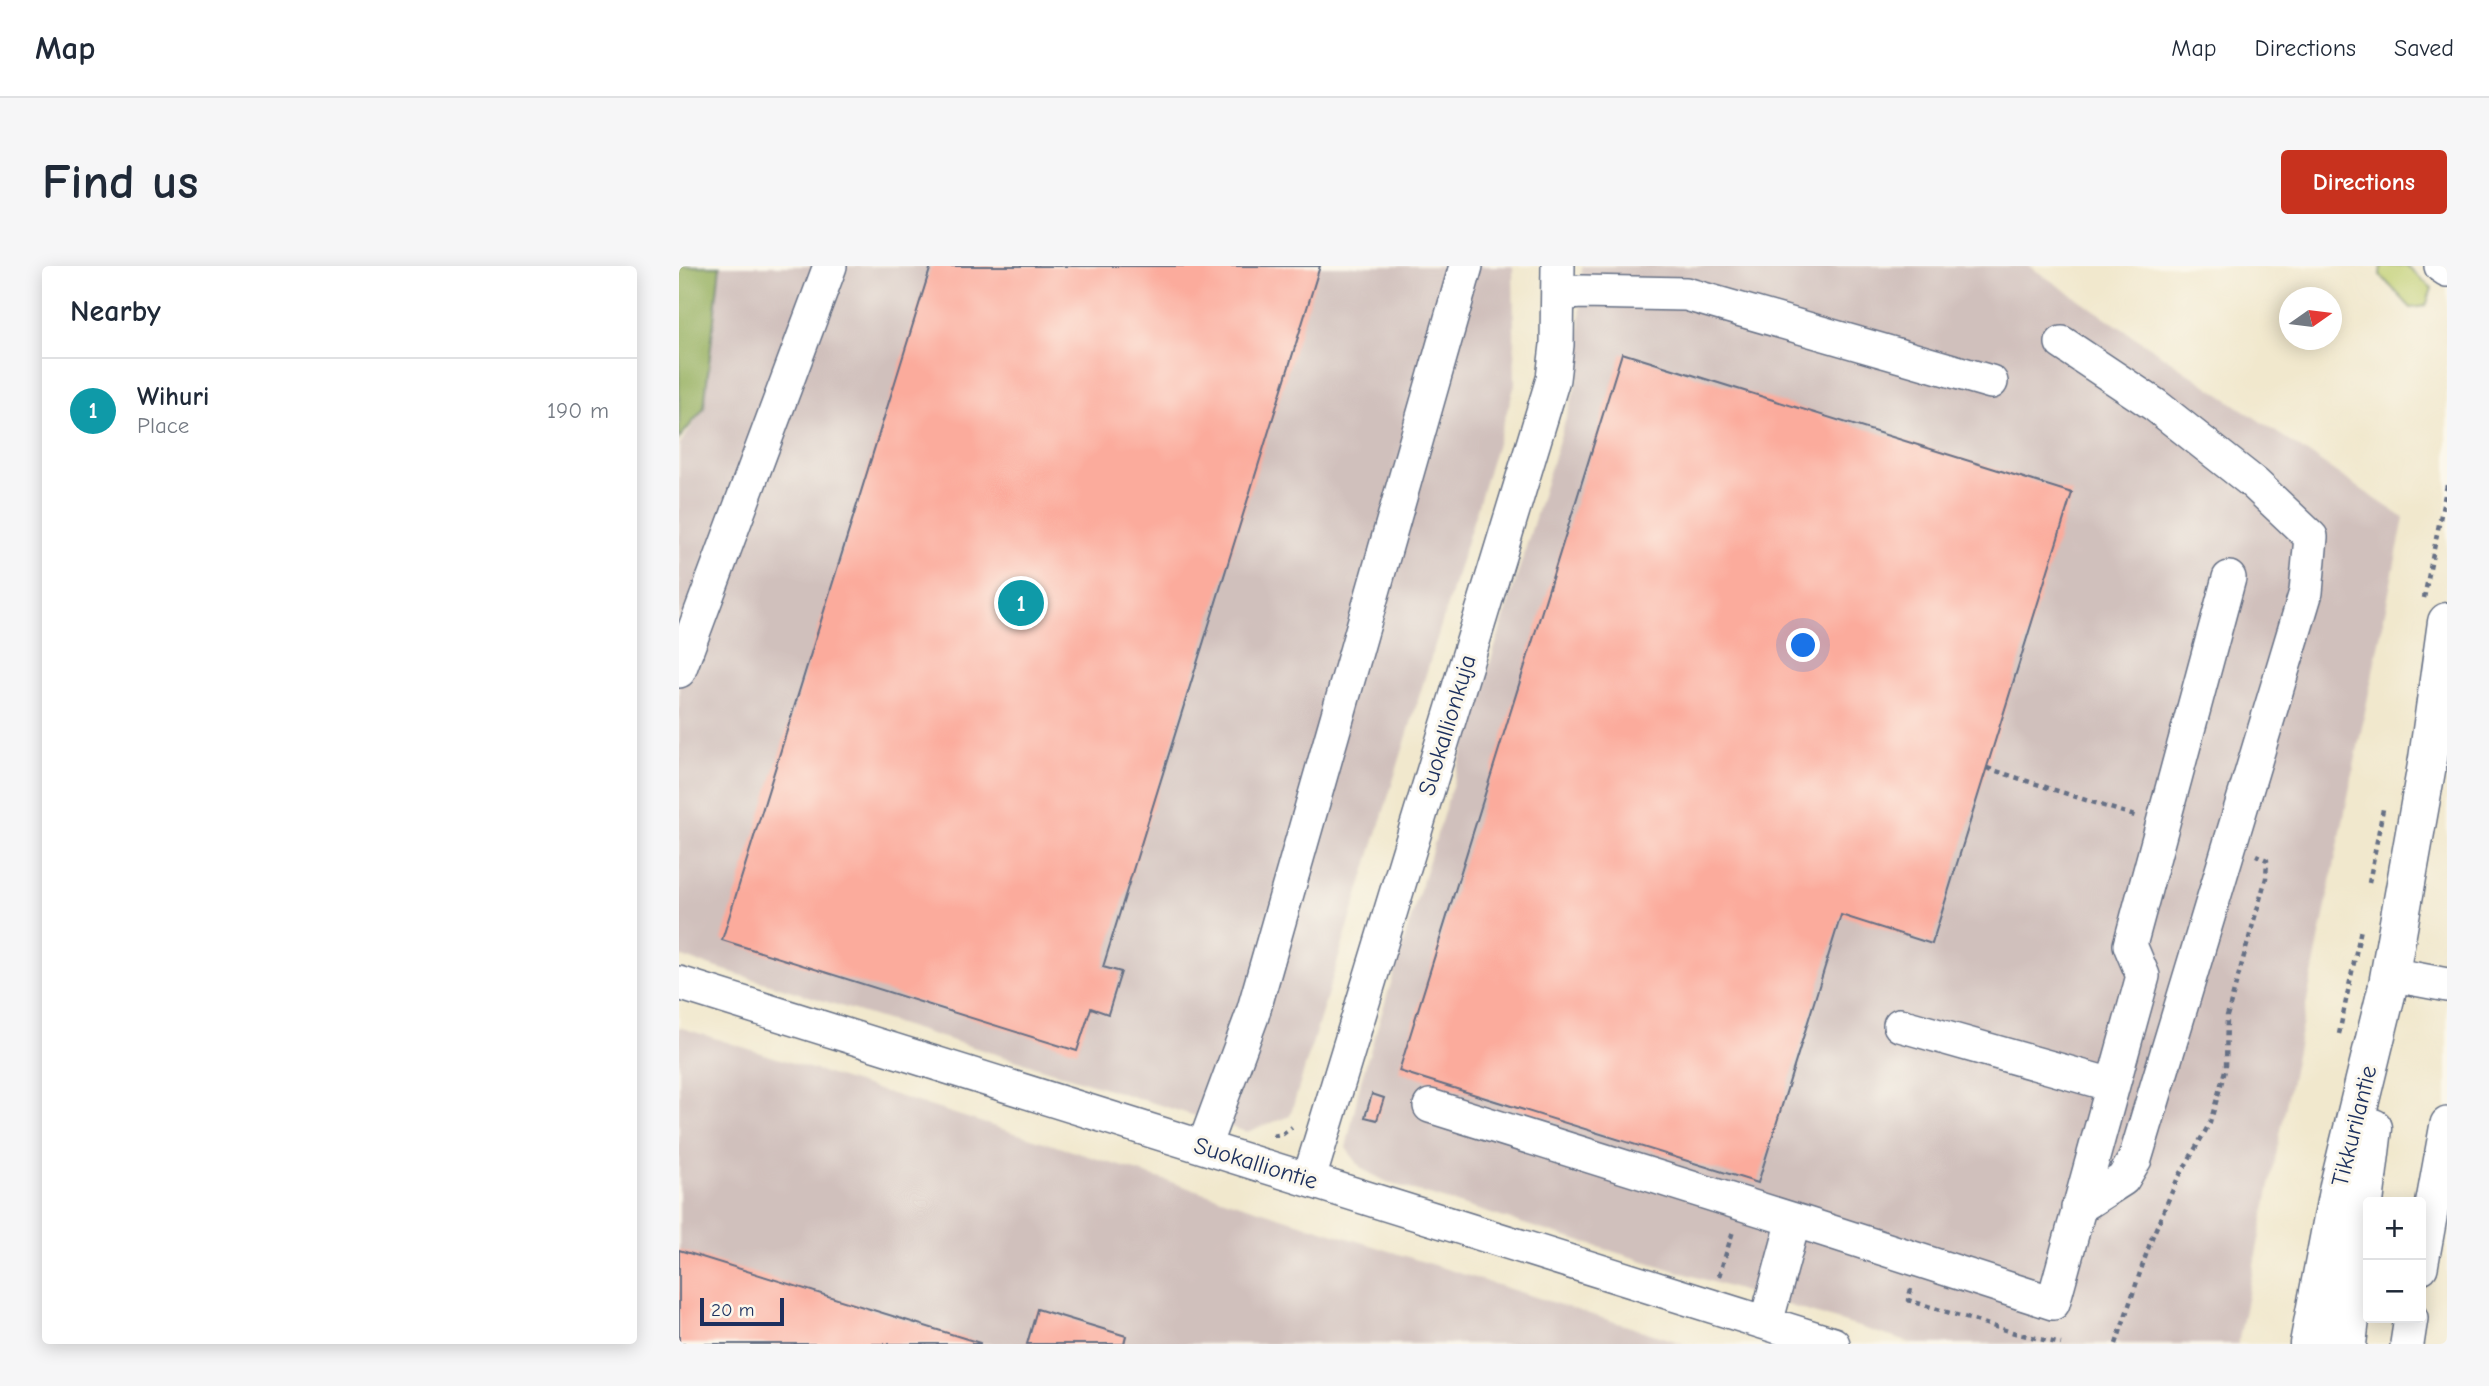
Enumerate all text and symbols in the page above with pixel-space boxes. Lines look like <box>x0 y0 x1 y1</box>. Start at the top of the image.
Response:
text: Map <box>35 29 96 67</box>
text: Map <box>2171 34 2217 62</box>
text: Directions <box>2255 34 2356 62</box>
text: Saved <box>2394 34 2454 62</box>
button: Directions <box>2281 150 2447 214</box>
text: Find us <box>42 154 198 210</box>
north arrow <box>2279 287 2342 350</box>
text: Nearby <box>70 294 161 329</box>
text: Wihuri <box>137 382 209 412</box>
text: 1 <box>88 397 98 424</box>
text: 190 m <box>547 397 609 424</box>
text: Place <box>137 412 189 439</box>
pin: 1 <box>998 577 1044 629</box>
your location <box>1786 628 1820 662</box>
street label: Suokallionkuja <box>1412 651 1482 799</box>
street label: Tikkurilantie <box>2325 1063 2383 1189</box>
street label: Suokalliontie <box>1191 1131 1321 1195</box>
map controls <box>2363 1197 2426 1323</box>
button: + <box>2363 1197 2426 1260</box>
button: − <box>2363 1260 2426 1323</box>
scale bar <box>700 1295 784 1327</box>
text: 20 m <box>711 1299 755 1321</box>

